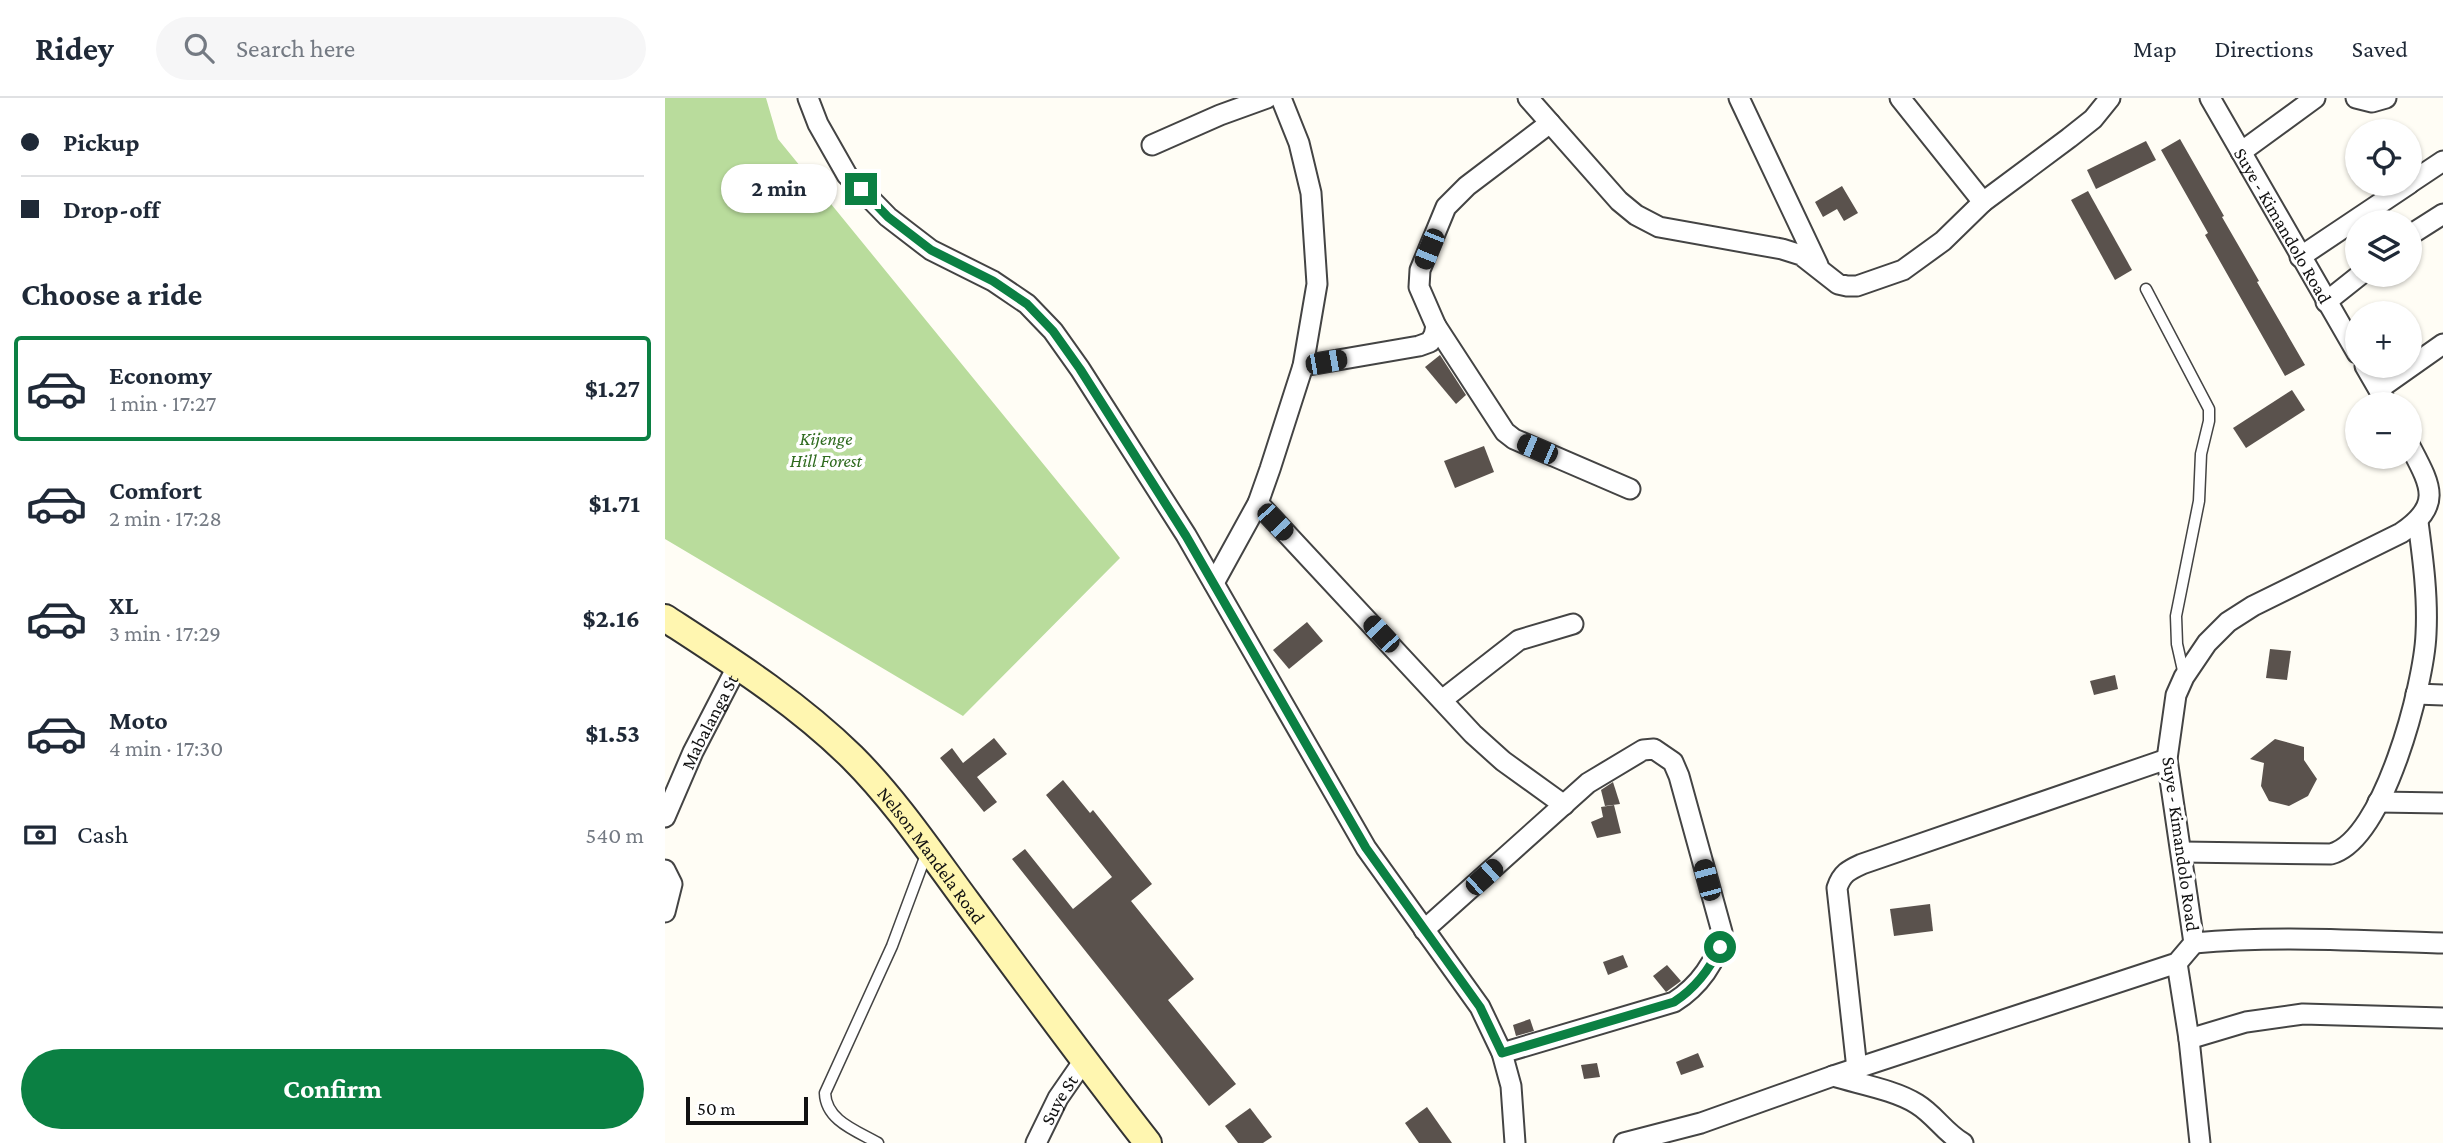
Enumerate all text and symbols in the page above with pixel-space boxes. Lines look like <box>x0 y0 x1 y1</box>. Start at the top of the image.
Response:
search box <box>156 17 646 80</box>
icon: search <box>180 29 218 67</box>
text: Ridey <box>35 30 114 67</box>
text: Search here <box>236 34 355 63</box>
text: Map <box>2133 35 2177 62</box>
text: Directions <box>2215 35 2314 62</box>
text: Saved <box>2352 35 2408 62</box>
map controls <box>2345 119 2422 469</box>
button: locate <box>2345 119 2422 196</box>
text: Pickup <box>63 128 140 157</box>
street label: Suye - Kimandolo Road <box>2230 144 2337 307</box>
callout: 2 min <box>721 164 837 214</box>
route end <box>845 173 877 205</box>
text: 2 min <box>751 175 807 201</box>
text: Drop-off <box>63 195 160 224</box>
button: layers <box>2345 210 2422 287</box>
car <box>1412 226 1447 272</box>
text: Choose a ride <box>21 276 202 312</box>
button: + <box>2345 301 2422 378</box>
car <box>1304 348 1349 376</box>
icon: car <box>25 357 88 420</box>
text: Economy <box>109 361 212 390</box>
text: $1.27 <box>585 374 640 403</box>
text: 1 min · 17:27 <box>109 390 216 416</box>
button: − <box>2345 392 2422 469</box>
park label: Kijenge Hill Forest <box>790 428 863 471</box>
car <box>1514 431 1561 467</box>
icon: car <box>25 472 88 535</box>
text: Comfort <box>109 476 202 505</box>
text: $1.71 <box>588 489 640 518</box>
car <box>1253 499 1298 545</box>
text: 2 min · 17:28 <box>109 505 222 531</box>
icon: car <box>25 587 88 650</box>
text: XL <box>109 591 138 620</box>
text: $2.16 <box>583 604 640 633</box>
car <box>1359 611 1404 657</box>
text: 3 min · 17:29 <box>109 620 221 646</box>
street label: Mabalanga St <box>676 670 742 772</box>
icon: car <box>25 702 88 765</box>
text: Moto <box>109 706 168 735</box>
text: $1.53 <box>585 719 640 748</box>
text: 4 min · 17:30 <box>109 735 223 761</box>
street label: Suye - Kimandolo Road <box>2158 755 2204 933</box>
street label: Nelson Mandela Road <box>874 782 990 928</box>
icon: cash <box>21 816 59 854</box>
text: Cash <box>77 820 128 849</box>
text: 540 m <box>586 822 644 848</box>
car <box>1462 855 1507 899</box>
car <box>1692 857 1723 903</box>
route start <box>1704 931 1736 963</box>
button: Confirm <box>21 1049 644 1129</box>
street label: Suye St <box>1036 1070 1082 1128</box>
scale bar <box>686 1094 809 1126</box>
text: 50 m <box>697 1098 736 1119</box>

